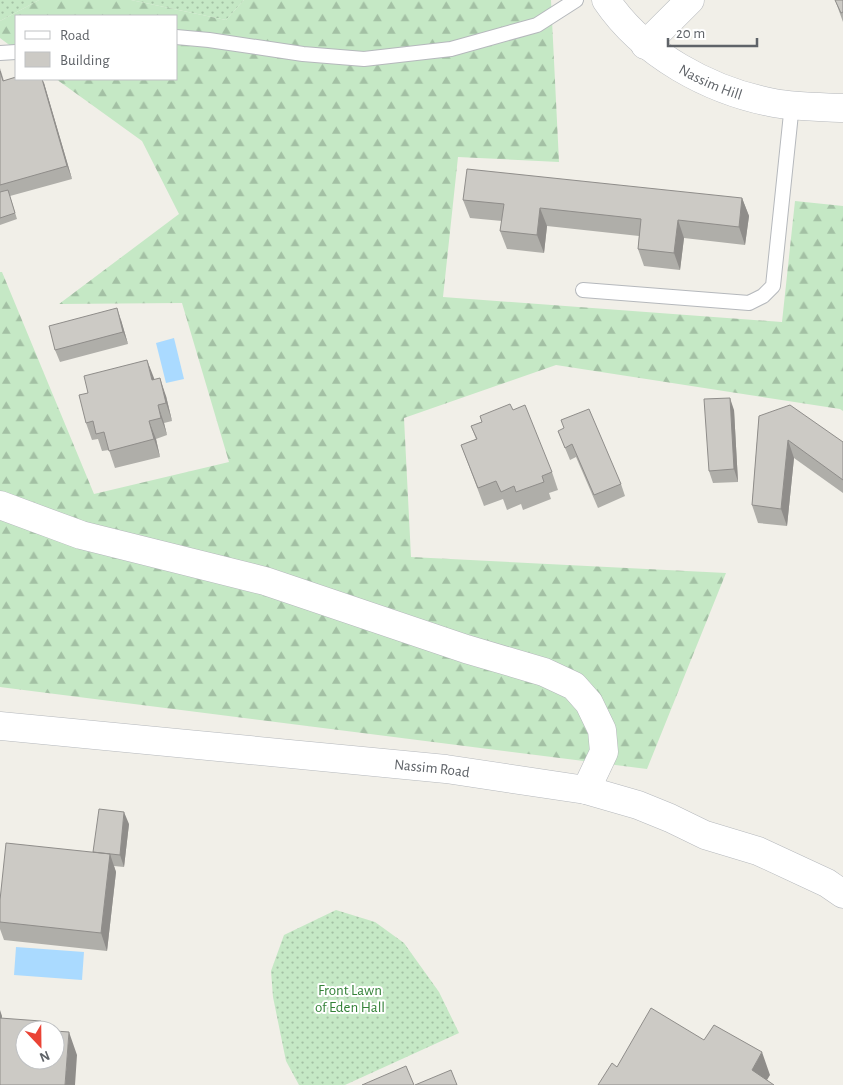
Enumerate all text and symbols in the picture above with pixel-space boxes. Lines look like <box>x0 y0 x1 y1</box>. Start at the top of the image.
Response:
legend <box>15 15 178 80</box>
scale bar <box>668 15 757 47</box>
text: 20 m <box>676 26 705 41</box>
text: Road <box>60 28 90 43</box>
text: Building <box>60 53 110 68</box>
street label: Nassim Hill <box>676 62 744 103</box>
street label: Nassim Road <box>393 757 471 780</box>
park label: Front Lawn of Eden Hall <box>315 983 385 1015</box>
north arrow <box>15 1020 65 1070</box>
text: N <box>37 1048 52 1064</box>

